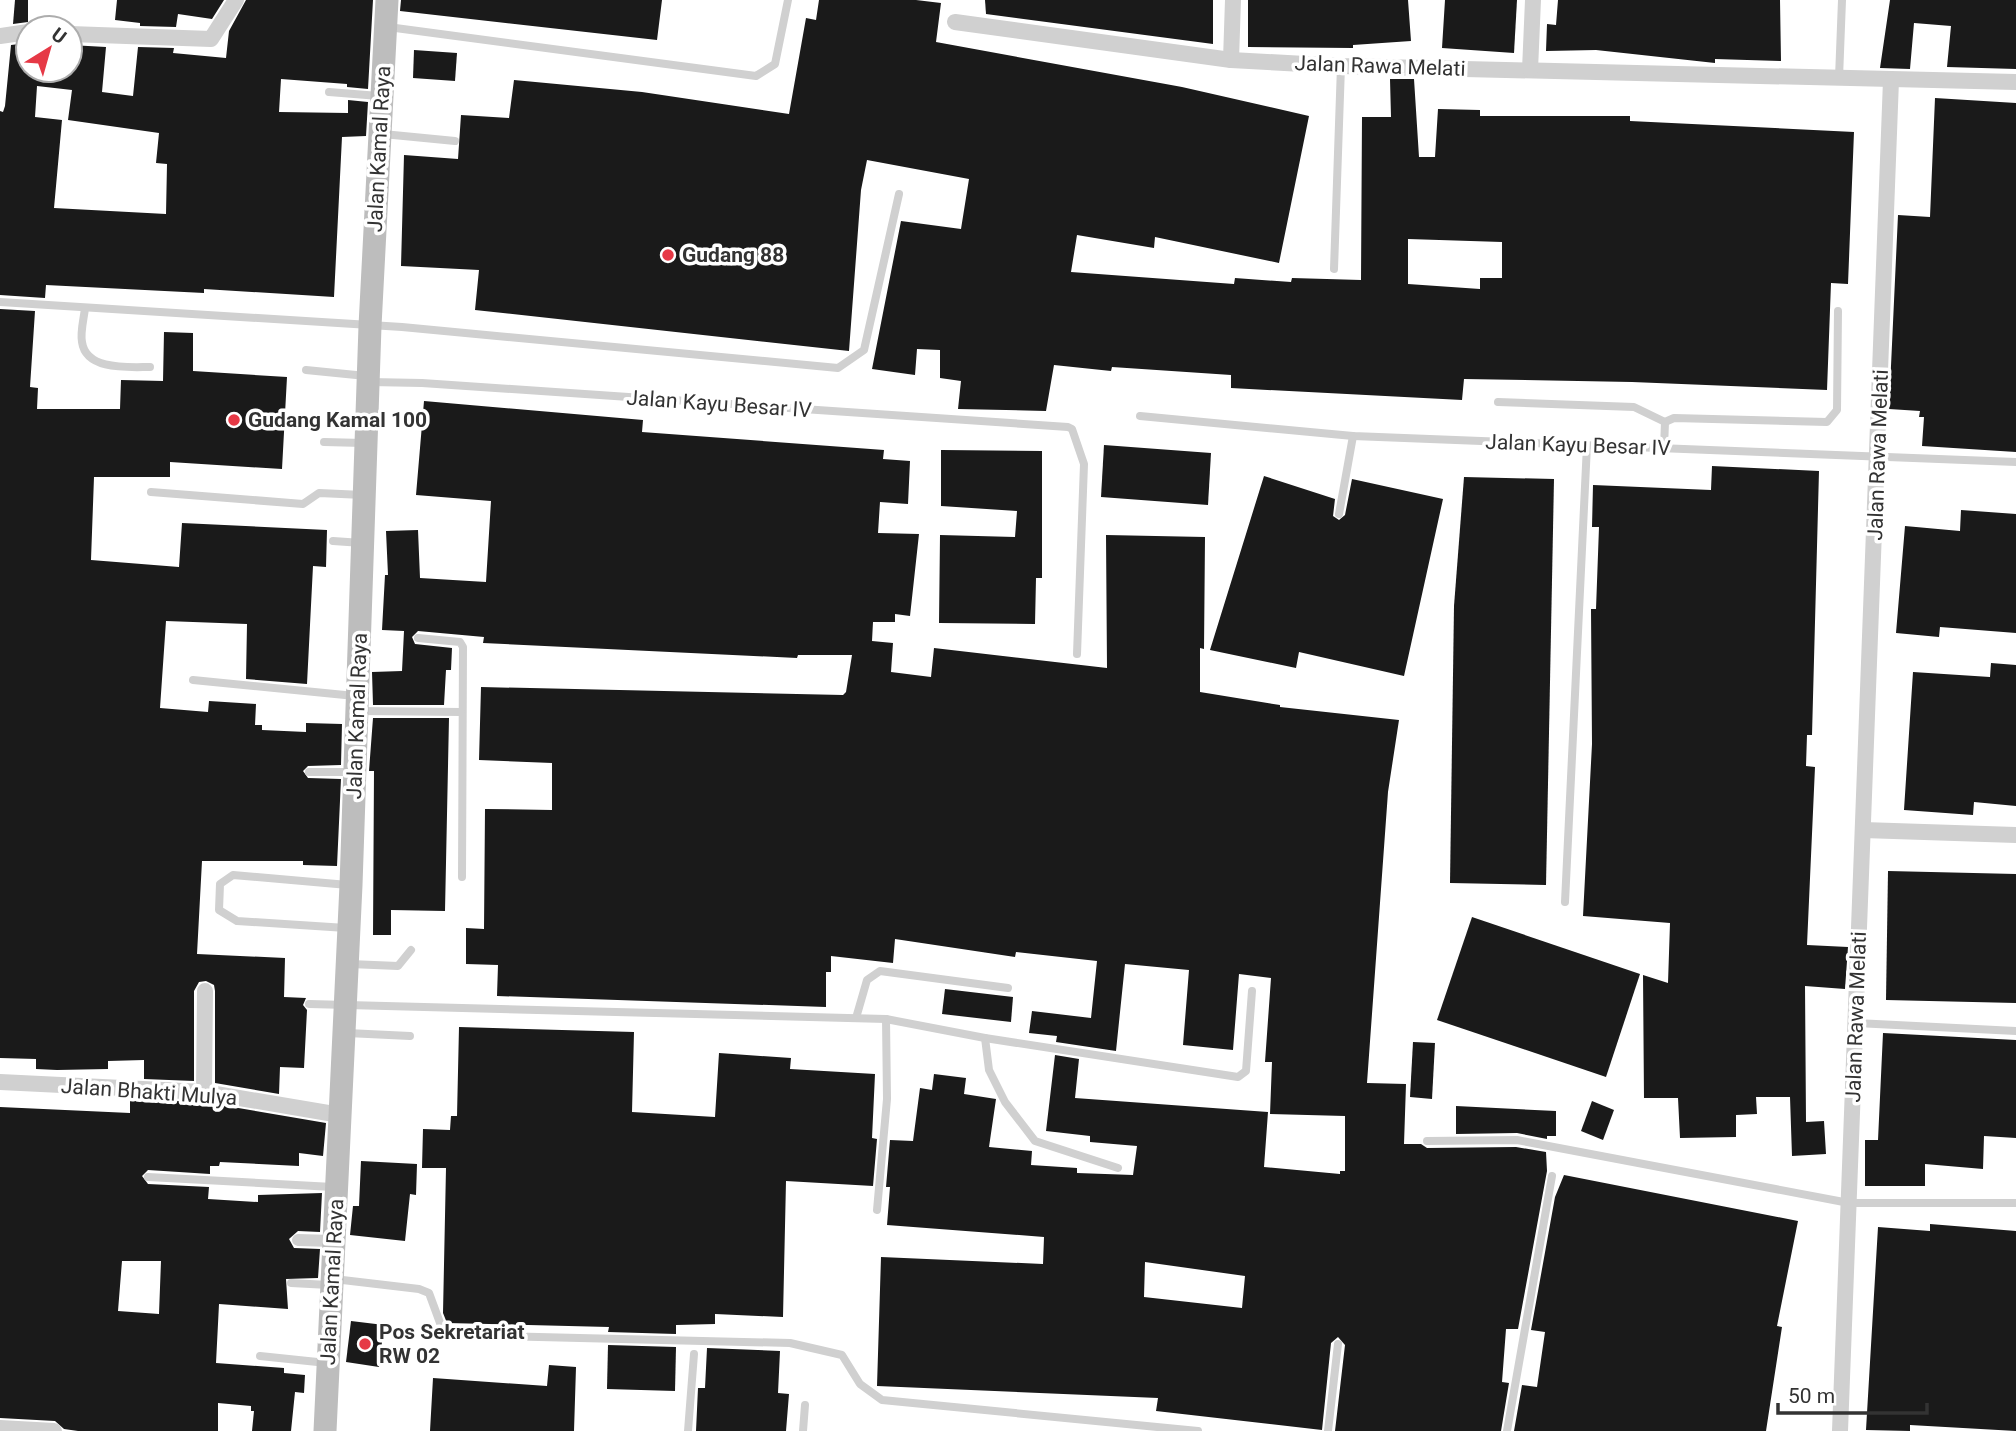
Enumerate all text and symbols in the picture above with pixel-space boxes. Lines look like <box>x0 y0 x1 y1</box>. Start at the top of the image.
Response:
north arrow <box>14 14 84 84</box>
text: U <box>47 23 71 49</box>
street label: Jalan Rawa Melati <box>1294 51 1466 81</box>
street label: Jalan Kamal Raya <box>363 65 395 233</box>
place label: Gudang 88 <box>682 243 784 267</box>
marker: Gudang 88 <box>660 247 676 263</box>
street label: Jalan Rawa Melati <box>1863 369 1893 541</box>
street label: Jalan Kayu Besar IV <box>626 386 813 422</box>
place label: Gudang Kamal 100 <box>248 408 427 432</box>
marker: Gudang Kamal 100 <box>226 412 242 428</box>
street label: Jalan Kayu Besar IV <box>1485 430 1672 460</box>
street label: Jalan Kamal Raya <box>342 632 372 800</box>
street label: Jalan Rawa Melati <box>1841 931 1871 1103</box>
street label: Jalan Bhakti Mulya <box>60 1074 238 1110</box>
street label: Jalan Kamal Raya <box>316 1198 348 1366</box>
place label: Pos Sekretariat RW 02 <box>379 1320 525 1368</box>
marker: Pos Sekretariat RW 02 <box>357 1336 373 1352</box>
scale bar <box>1778 1372 1927 1416</box>
text: 50 m <box>1788 1384 1835 1408</box>

